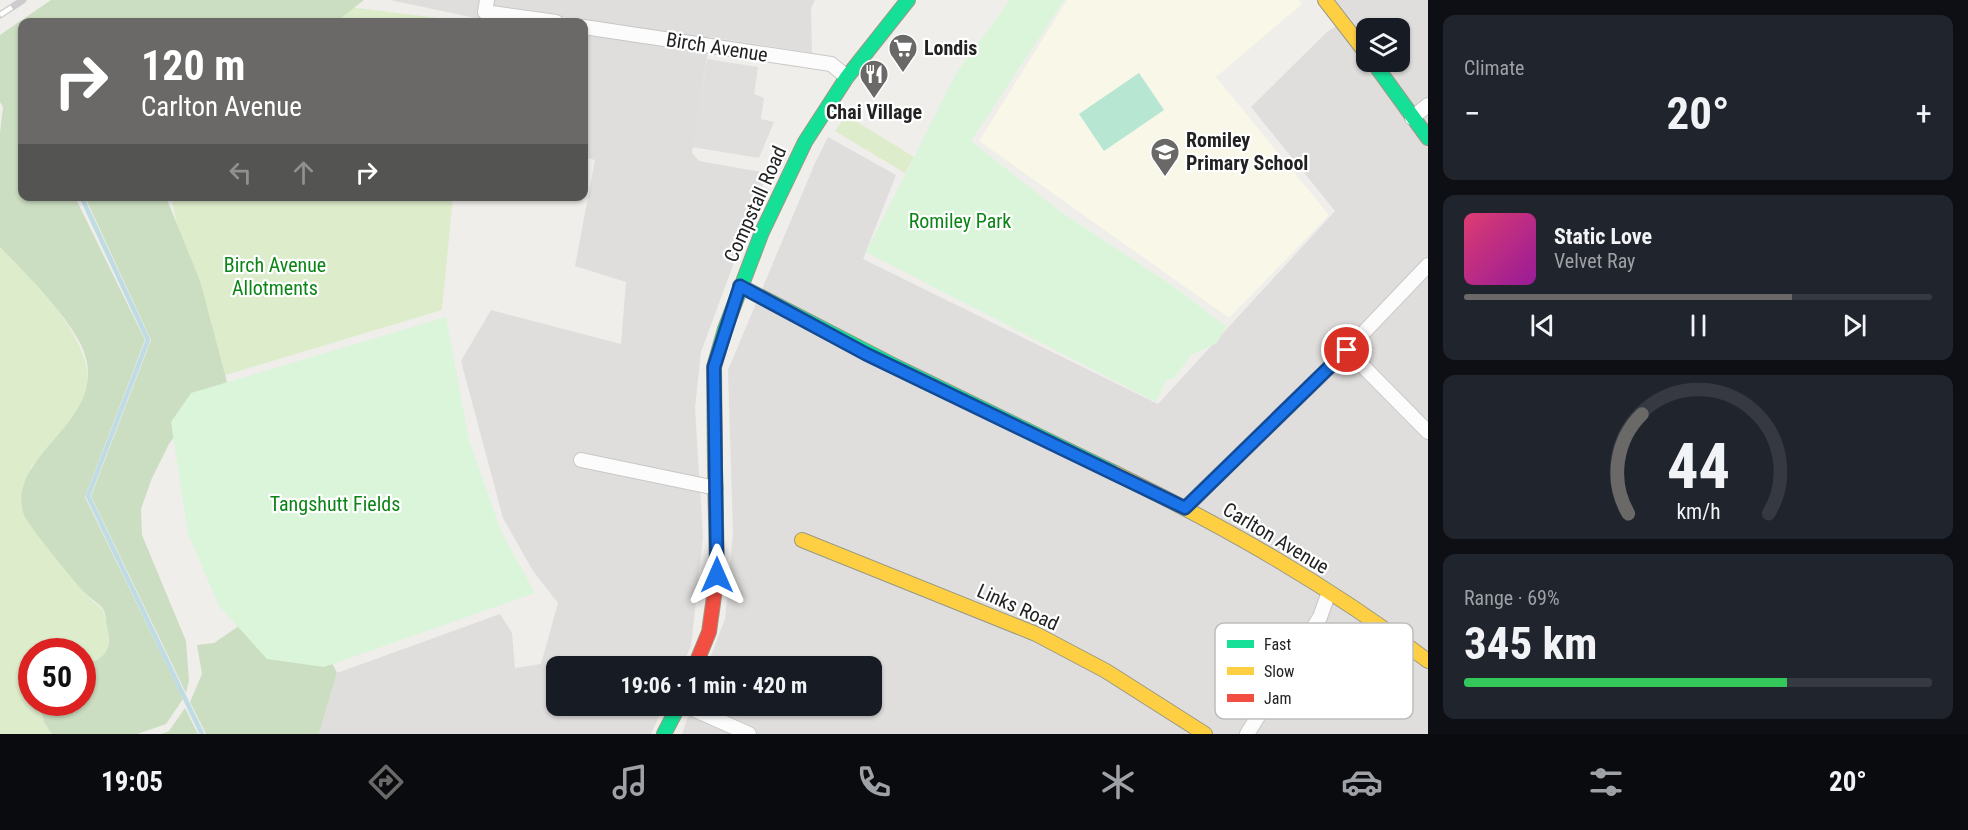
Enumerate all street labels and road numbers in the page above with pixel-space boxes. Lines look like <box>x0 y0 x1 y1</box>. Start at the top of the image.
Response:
street label: Birch Avenue <box>665 27 769 67</box>
street label: Compstall Road <box>719 142 791 266</box>
street label: Carlton Avenue <box>1219 497 1333 579</box>
street label: Links Road <box>974 578 1062 636</box>

